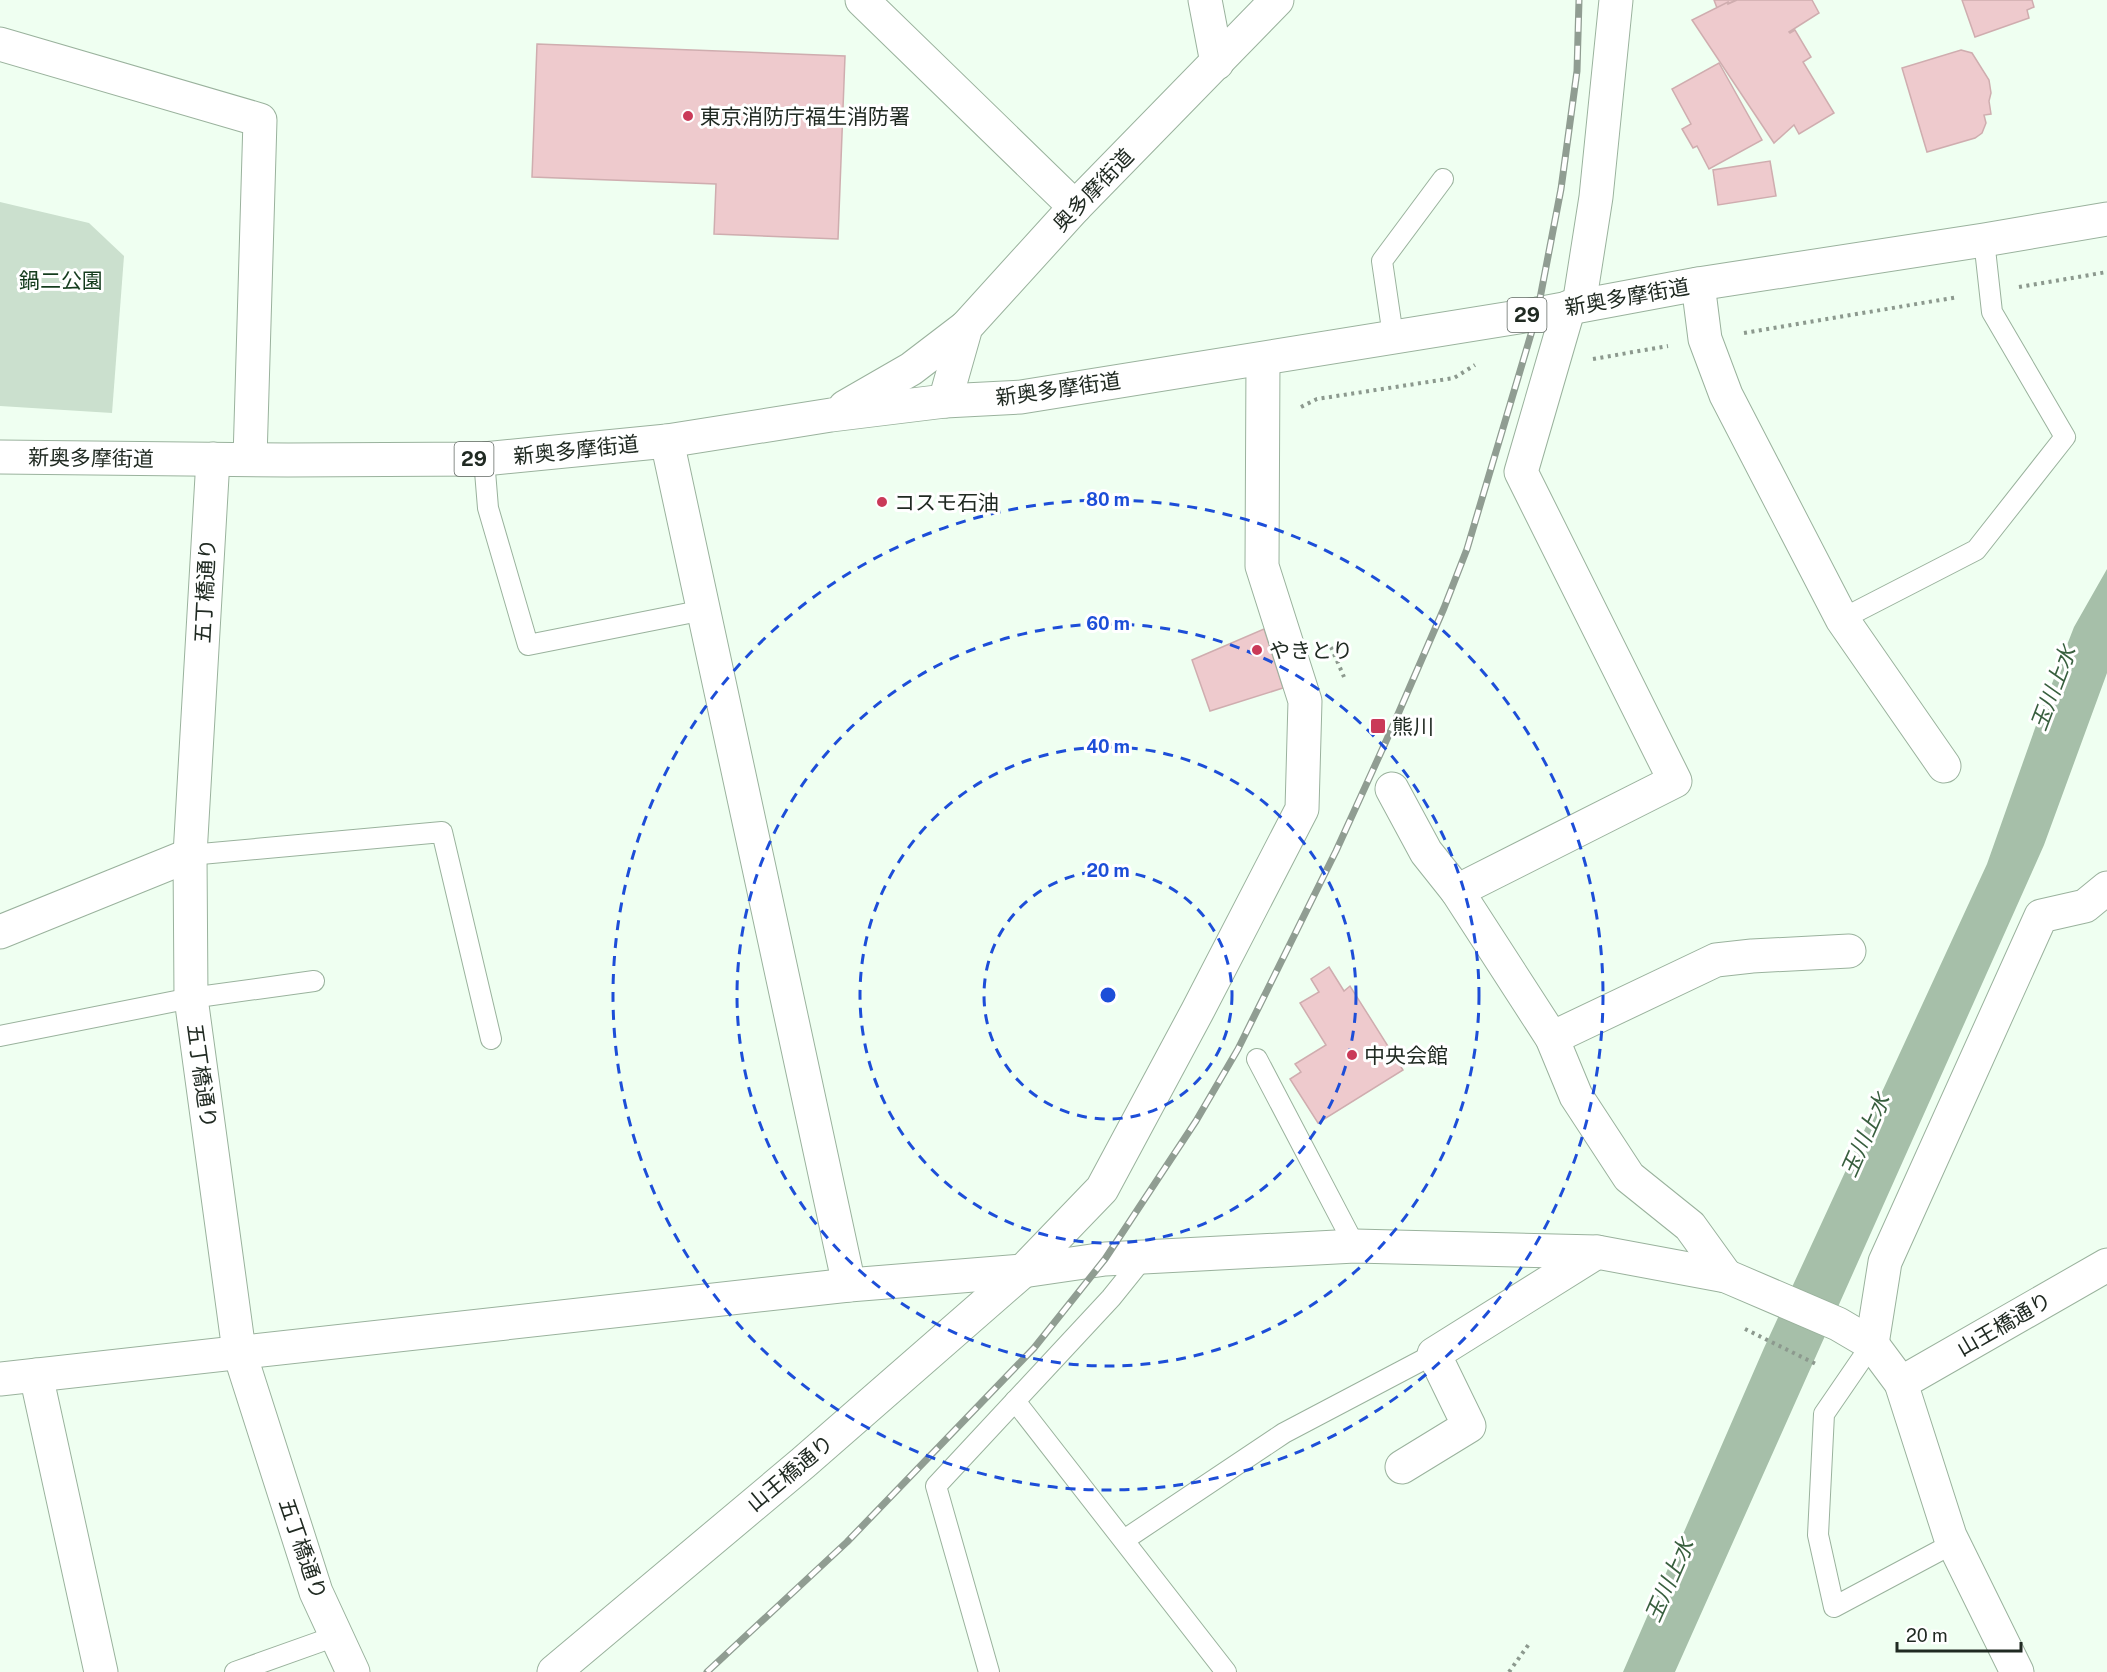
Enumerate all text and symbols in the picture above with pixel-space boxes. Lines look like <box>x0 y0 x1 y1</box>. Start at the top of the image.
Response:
place label: 東京消防庁福生消防署 <box>700 104 910 129</box>
marker: 東京消防庁福生消防署 <box>681 109 695 123</box>
street label: 奥多摩街道 <box>1048 144 1138 236</box>
park label: 鍋二公園 <box>19 268 103 293</box>
street label: 新奥多摩街道 <box>1563 274 1691 320</box>
road number: 29 <box>1508 298 1546 332</box>
street label: 新奥多摩街道 <box>994 368 1122 410</box>
street label: 新奥多摩街道 <box>512 431 640 469</box>
road number: 29 <box>454 442 494 476</box>
street label: 新奥多摩街道 <box>28 444 154 472</box>
text: 80 m <box>1086 489 1130 510</box>
place label: コスモ石油 <box>894 490 999 515</box>
marker: コスモ石油 <box>875 495 889 509</box>
street label: 五丁橋通り <box>190 538 220 644</box>
text: 60 m <box>1086 613 1130 634</box>
place label: やきとり <box>1269 638 1353 663</box>
water label: 玉川上水 <box>2025 640 2082 734</box>
marker: やきとり <box>1250 643 1264 657</box>
place label: 熊川 <box>1392 714 1434 739</box>
marker: 熊川 <box>1369 717 1387 735</box>
text: 40 m <box>1086 736 1130 757</box>
text: 20 m <box>1086 860 1130 881</box>
centre of rings <box>1098 985 1118 1005</box>
street label: 五丁橋通り <box>182 1022 222 1130</box>
place label: 中央会館 <box>1364 1043 1448 1068</box>
marker: 中央会館 <box>1345 1048 1359 1062</box>
water label: 玉川上水 <box>1835 1088 1896 1180</box>
street label: 山王橋通り <box>1952 1287 2056 1361</box>
street label: 山王橋通り <box>742 1430 838 1516</box>
street label: 五丁橋通り <box>274 1495 332 1603</box>
water label: 玉川上水 <box>1639 1533 1700 1625</box>
scale bar <box>1897 1615 2022 1653</box>
text: 20 m <box>1906 1625 1948 1646</box>

